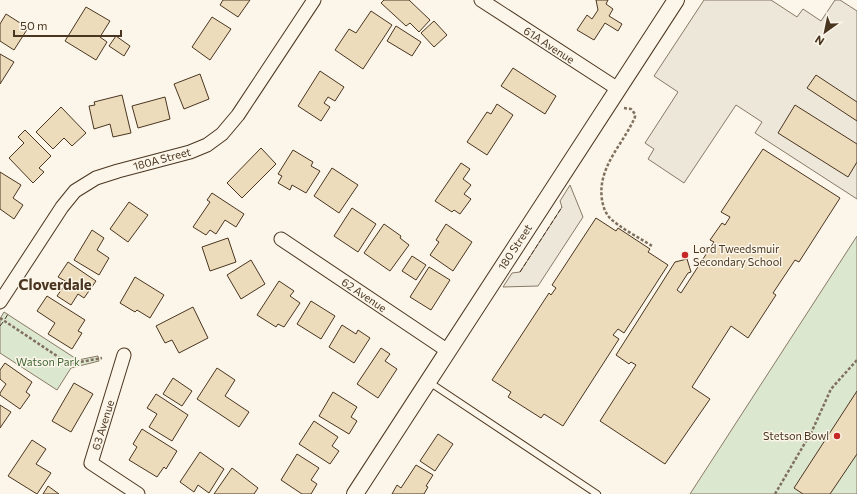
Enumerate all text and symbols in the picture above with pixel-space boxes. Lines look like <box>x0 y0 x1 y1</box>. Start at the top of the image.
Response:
scale bar <box>14 12 121 38</box>
north arrow <box>805 12 845 52</box>
text: 50 m <box>20 18 48 32</box>
street label: 61A Avenue <box>522 23 577 66</box>
text: N <box>812 33 826 49</box>
street label: 180A Street <box>132 144 193 172</box>
street label: 180 Street <box>495 221 534 272</box>
place label: Lord Tweedsmuir Secondary School <box>693 242 782 268</box>
marker: Lord Tweedsmuir Secondary School <box>680 250 690 260</box>
district label: Cloverdale <box>18 275 92 293</box>
street label: 62 Avenue <box>339 275 389 314</box>
park label: Watson Park <box>16 355 80 368</box>
street label: 63 Avenue <box>89 398 116 451</box>
place label: Stetson Bowl <box>763 429 829 442</box>
marker: Stetson Bowl <box>832 431 842 441</box>

